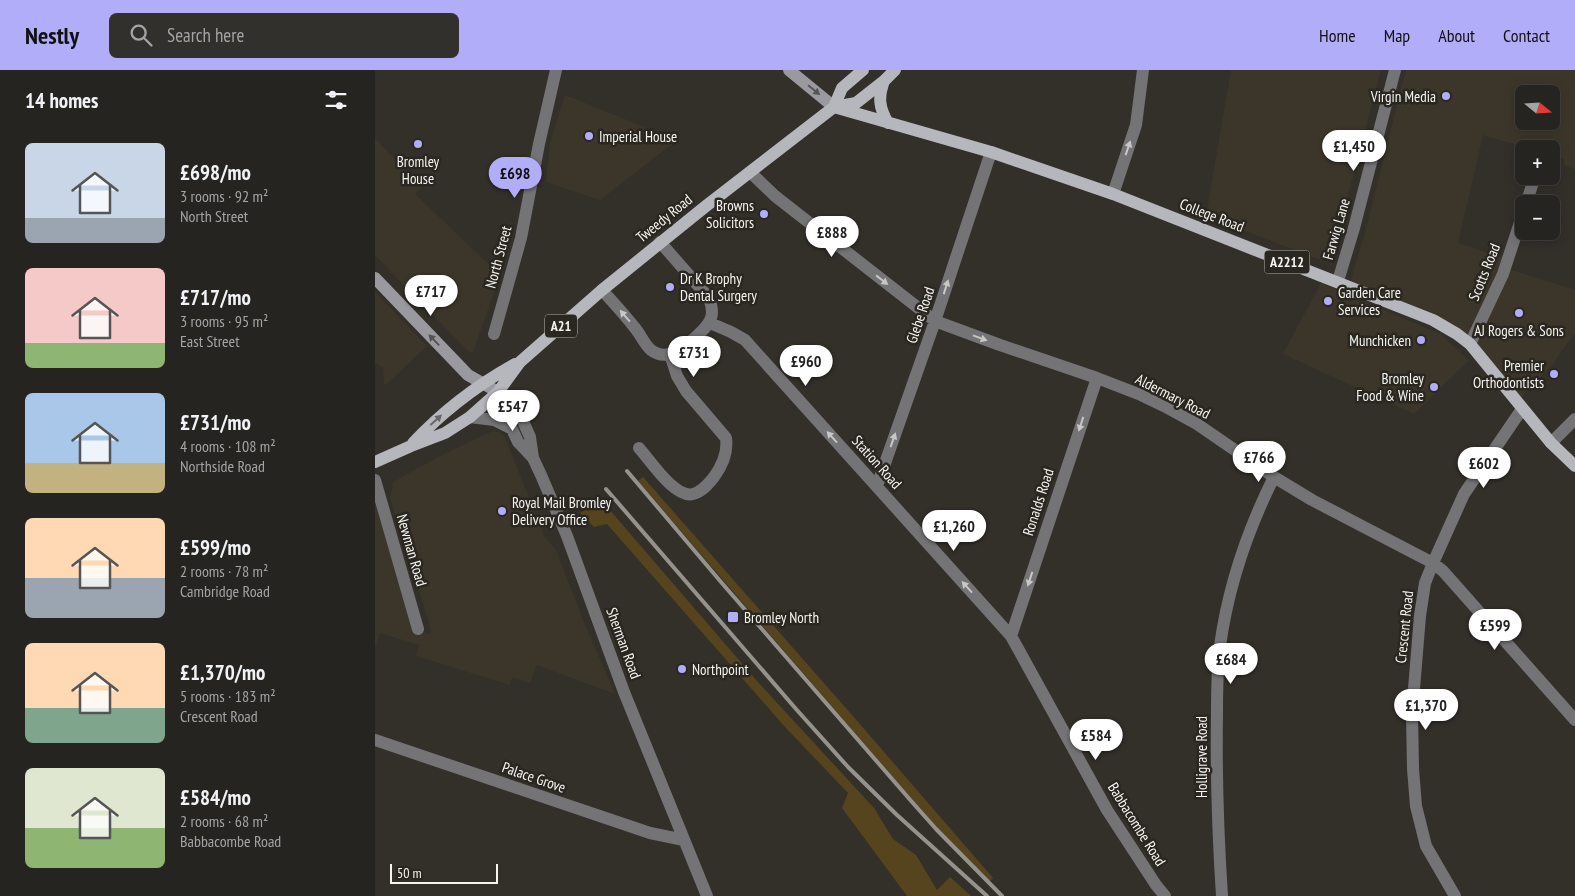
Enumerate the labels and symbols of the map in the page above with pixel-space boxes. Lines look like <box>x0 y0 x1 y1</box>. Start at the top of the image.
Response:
one-way arrow <box>807 85 820 96</box>
north arrow <box>1515 85 1560 130</box>
place label: Virgin Media <box>1370 87 1436 106</box>
marker: Virgin Media <box>1440 90 1452 102</box>
place label: Imperial House <box>599 127 677 146</box>
pin: £1,450 <box>1313 129 1395 172</box>
marker: Imperial House <box>583 130 595 142</box>
marker: Bromley House <box>412 138 424 150</box>
one-way arrow <box>1125 140 1133 155</box>
place label: Bromley House <box>397 152 440 188</box>
pin: £698 <box>485 156 545 199</box>
street label: Tweedy Road <box>632 190 696 246</box>
street label: College Road <box>1177 194 1247 236</box>
place label: Browns Solicitors <box>706 196 754 232</box>
street label: Farwig Lane <box>1318 196 1354 262</box>
marker: Browns Solicitors <box>758 208 770 220</box>
pin: £888 <box>802 216 862 258</box>
street label: North Street <box>481 224 515 290</box>
street label: Scotts Road <box>1464 241 1504 303</box>
road number: A2212 <box>1265 250 1309 273</box>
place label: Dr K Brophy Dental Surgery <box>680 269 757 305</box>
pin: £717 <box>401 274 461 317</box>
one-way arrow <box>875 275 889 285</box>
one-way arrow <box>942 279 950 294</box>
marker: Dr K Brophy Dental Surgery <box>664 281 676 293</box>
place label: Garden Care Services <box>1338 283 1401 319</box>
street label: Glebe Road <box>901 284 939 346</box>
marker: Garden Care Services <box>1322 295 1334 307</box>
marker: AJ Rogers & Sons <box>1513 307 1525 319</box>
one-way arrow <box>620 310 631 323</box>
road number: A21 <box>545 315 577 338</box>
place label: AJ Rogers & Sons <box>1474 321 1564 340</box>
place label: Munchicken <box>1349 331 1411 350</box>
one-way arrow <box>428 334 440 346</box>
marker: Munchicken <box>1415 334 1427 346</box>
one-way arrow <box>973 335 988 342</box>
pin: £731 <box>664 336 724 378</box>
pin: £960 <box>776 344 836 387</box>
place label: Premier Orthodontists <box>1473 356 1545 392</box>
marker: Premier Orthodontists <box>1548 368 1560 380</box>
street label: Aldermary Road <box>1132 369 1214 423</box>
place label: Bromley Food & Wine <box>1356 369 1424 405</box>
marker: Bromley Food & Wine <box>1428 381 1440 393</box>
pin: £547 <box>483 390 543 432</box>
one-way arrow <box>430 414 442 426</box>
one-way arrow <box>1077 417 1084 432</box>
one-way arrow <box>827 431 838 444</box>
street label: Station Road <box>848 431 906 493</box>
one-way arrow <box>890 433 897 448</box>
pin: £766 <box>1229 440 1289 483</box>
pin: £602 <box>1454 446 1514 489</box>
street label: Ronalds Road <box>1018 466 1058 538</box>
place label: Royal Mail Bromley Delivery Office <box>512 493 612 529</box>
marker: Royal Mail Bromley Delivery Office <box>496 505 508 517</box>
pin: £1,260 <box>913 510 995 552</box>
street label: Newman Road <box>393 512 431 588</box>
one-way arrow <box>1026 571 1033 586</box>
one-way arrow <box>961 580 972 593</box>
street label: Crescent Road <box>1391 590 1417 664</box>
street label: Sherman Road <box>602 605 646 681</box>
place label: Bromley North <box>744 608 819 627</box>
pin: £599 <box>1465 608 1525 651</box>
marker: Bromley North <box>726 610 740 624</box>
pin: £684 <box>1201 642 1261 685</box>
place label: Northpoint <box>692 660 749 679</box>
marker: Northpoint <box>676 663 688 675</box>
pin: £1,370 <box>1385 688 1467 731</box>
street label: Holligrave Road <box>1192 716 1211 798</box>
pin: £584 <box>1066 718 1126 761</box>
street label: Palace Grove <box>500 757 568 797</box>
street label: Babbacombe Road <box>1104 779 1170 869</box>
scale bar <box>390 861 497 884</box>

